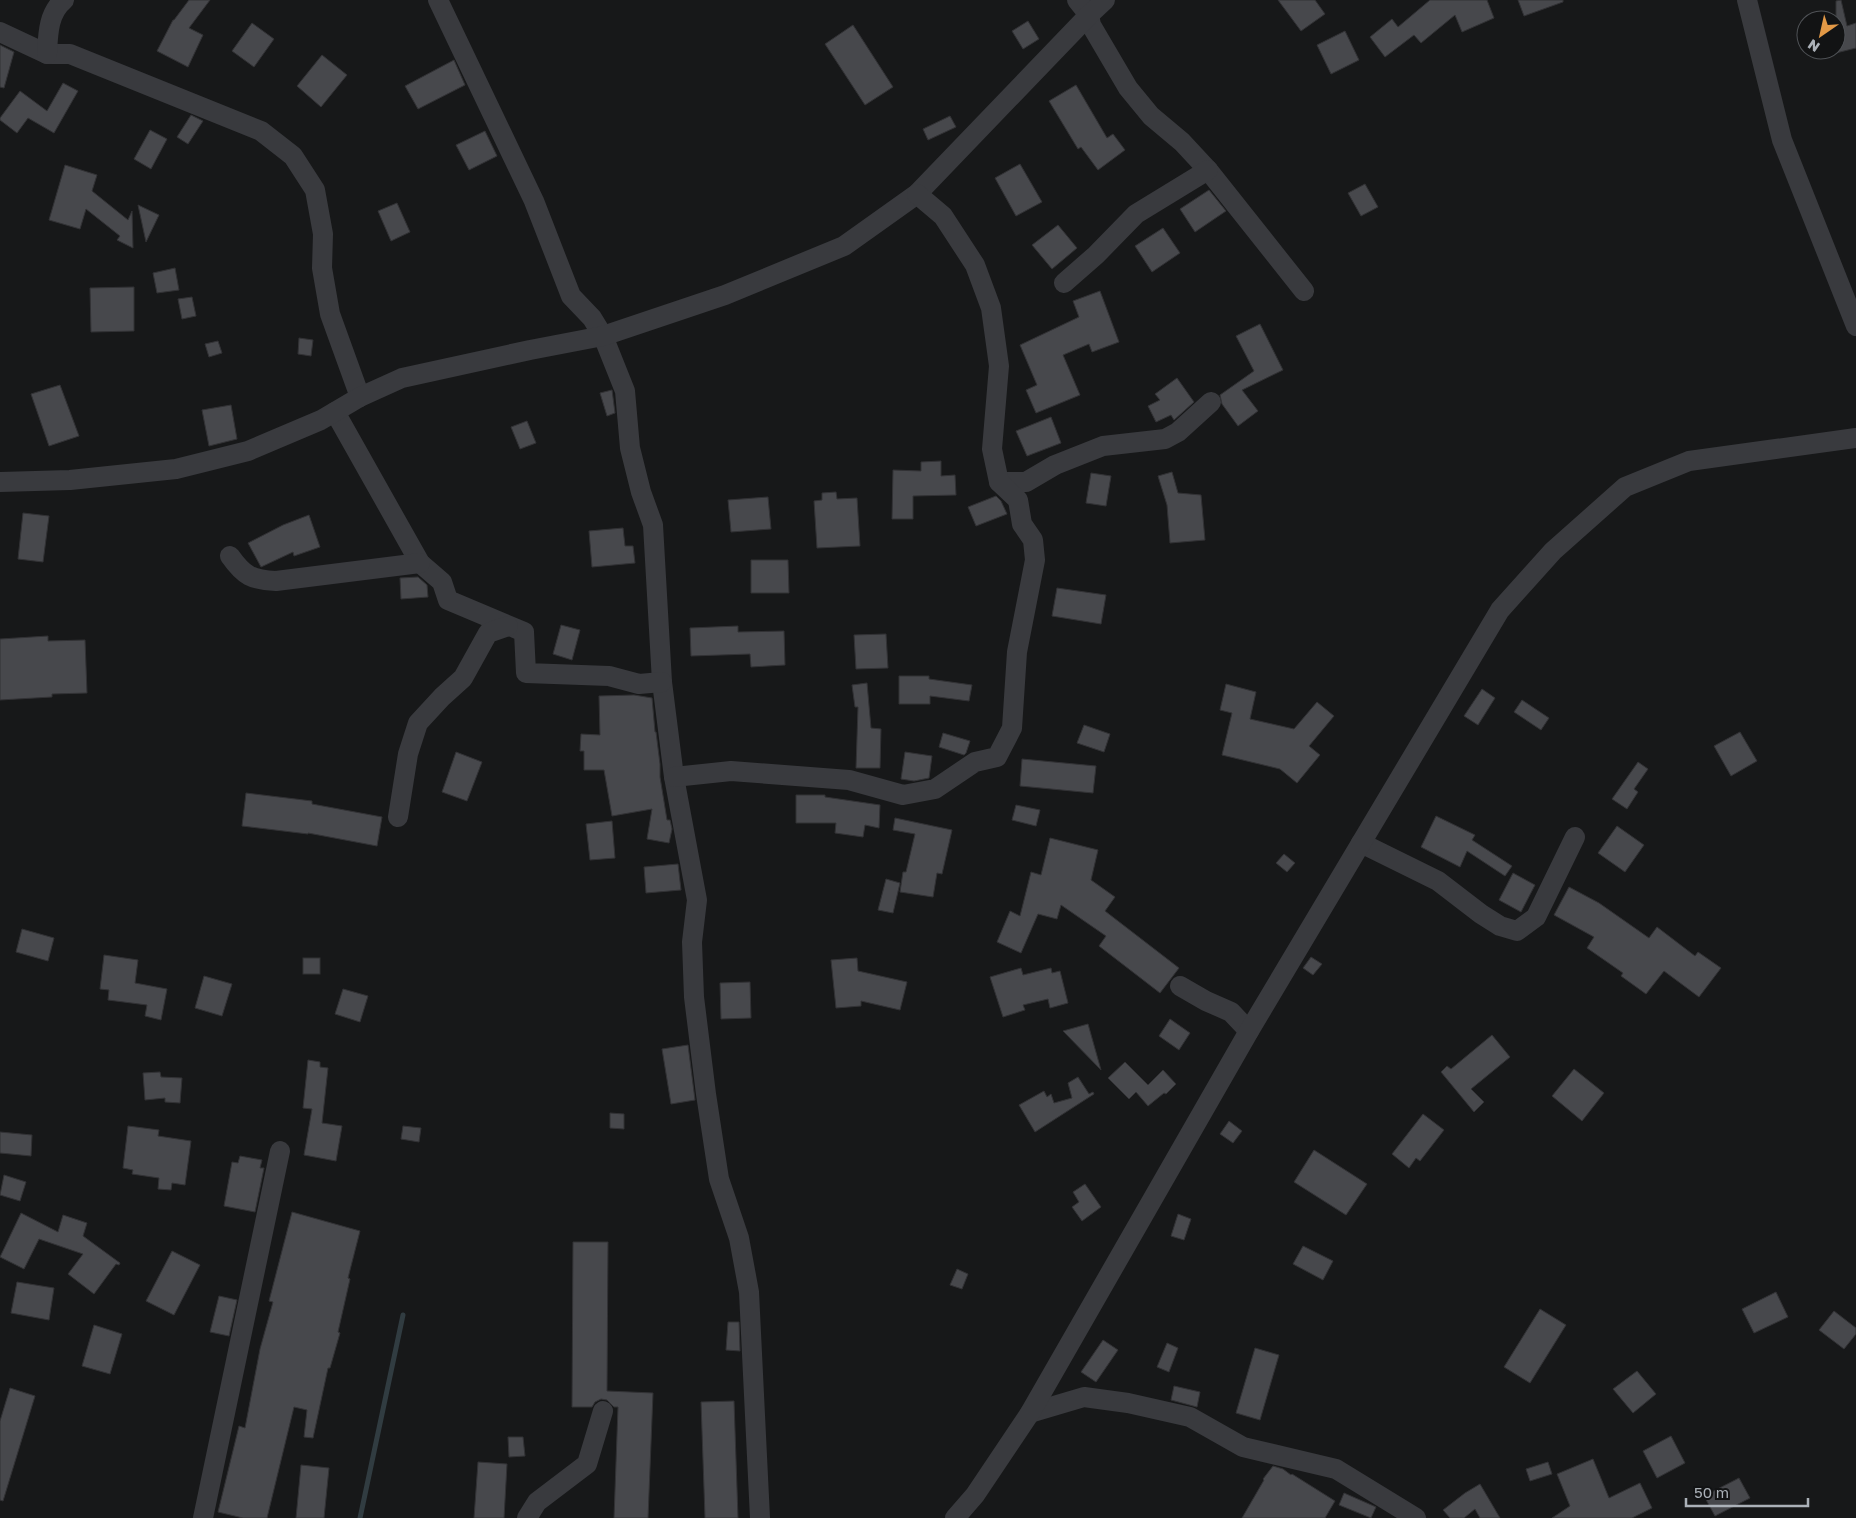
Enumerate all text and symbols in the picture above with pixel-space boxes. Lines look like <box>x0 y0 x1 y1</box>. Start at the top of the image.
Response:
north arrow <box>1796 10 1846 60</box>
text: N <box>1804 36 1823 56</box>
scale bar <box>1686 1476 1808 1508</box>
text: 50 m <box>1694 1483 1729 1501</box>

